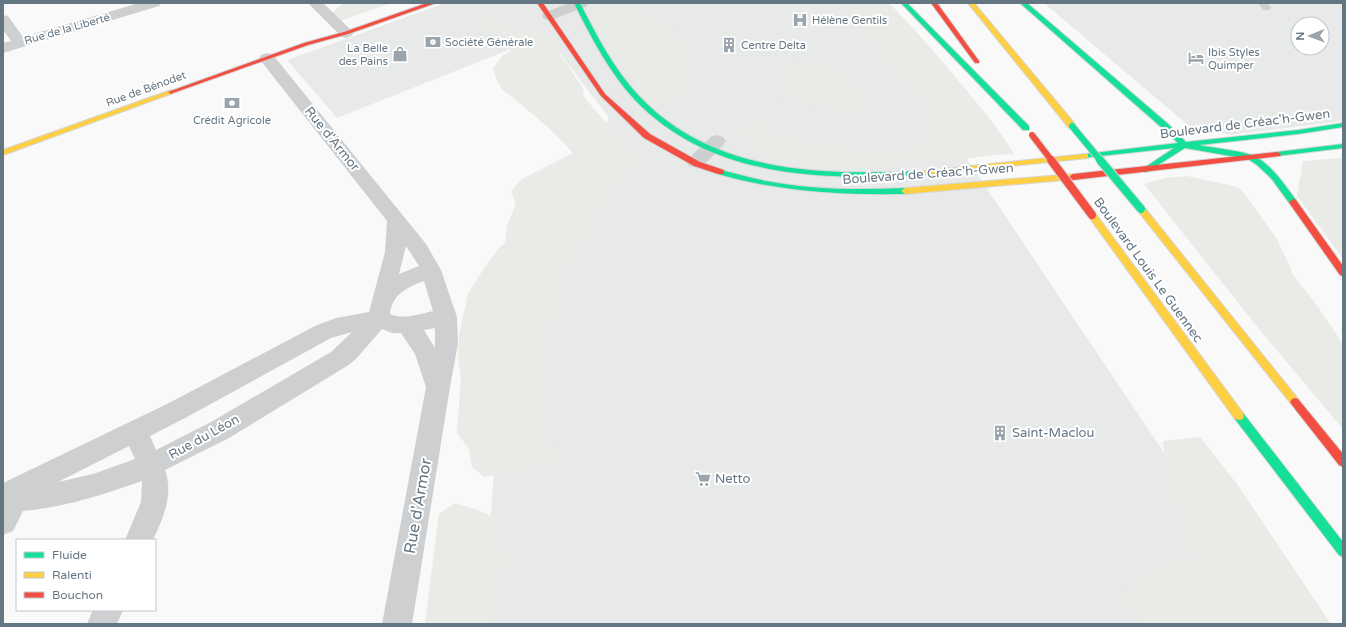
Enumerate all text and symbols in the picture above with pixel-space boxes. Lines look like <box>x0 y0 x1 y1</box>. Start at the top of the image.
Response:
street label: Rue de la Liberté <box>23 11 111 47</box>
hospital icon: Hélène Gentils <box>791 11 809 29</box>
place label: Hélène Gentils <box>812 14 887 27</box>
north arrow <box>1290 16 1330 56</box>
text: N <box>1294 32 1307 41</box>
bank icon: Société Générale <box>424 33 442 51</box>
place label: Société Générale <box>445 36 533 49</box>
building icon: Centre Delta <box>720 36 738 54</box>
place label: Centre Delta <box>741 39 806 52</box>
place label: La Belle des Pains <box>339 42 388 68</box>
shop icon: La Belle des Pains <box>391 45 409 63</box>
place label: Ibis Styles Quimper <box>1208 46 1260 72</box>
hotel icon: Ibis Styles Quimper <box>1187 49 1205 67</box>
street label: Rue de Bénodet <box>104 68 188 110</box>
bank icon: Crédit Agricole <box>223 94 241 112</box>
street label: Rue d'Armor <box>301 103 363 175</box>
street label: Boulevard de Créac'h-Gwen <box>1159 106 1331 142</box>
place label: Crédit Agricole <box>193 114 271 127</box>
street label: Boulevard de Créac'h-Gwen <box>842 160 1014 188</box>
street label: Boulevard Louis Le Guennec <box>1090 194 1206 346</box>
street label: Rue du Léon <box>166 411 242 463</box>
building icon: Saint-Maclou <box>991 424 1009 442</box>
place label: Saint-Maclou <box>1012 425 1094 441</box>
street label: Rue d'Armor <box>400 456 436 555</box>
supermarket icon: Netto <box>694 470 712 488</box>
place label: Netto <box>715 471 750 487</box>
legend <box>16 539 156 611</box>
text: Fluide <box>52 548 87 562</box>
text: Ralenti <box>52 568 92 582</box>
text: Bouchon <box>52 588 103 602</box>

